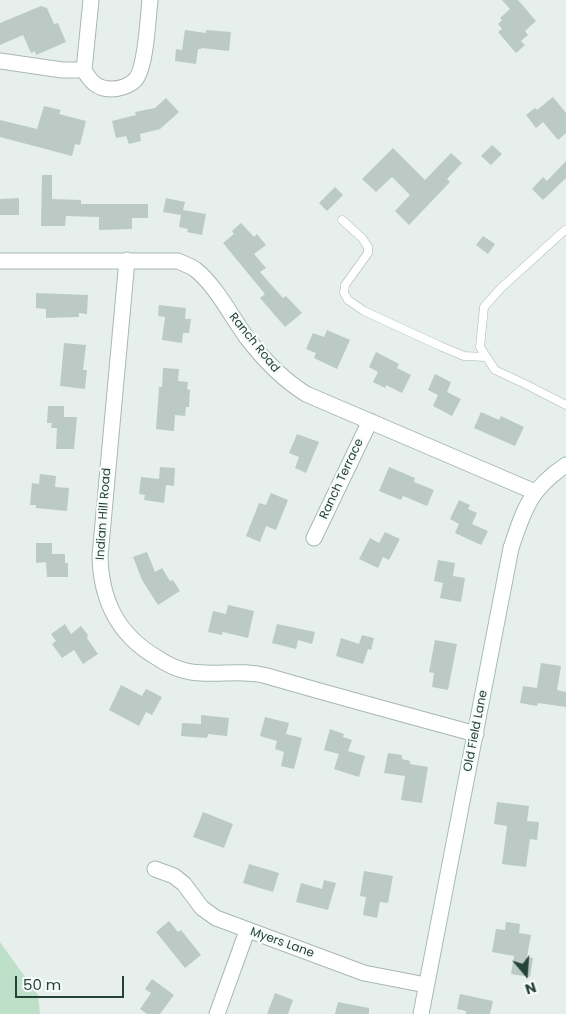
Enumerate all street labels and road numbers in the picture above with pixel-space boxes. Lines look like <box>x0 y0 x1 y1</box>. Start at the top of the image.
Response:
street label: Ranch Road <box>226 310 282 376</box>
street label: Ranch Terrace <box>317 437 367 521</box>
street label: Indian Hill Road <box>94 467 114 561</box>
street label: Old Field Lane <box>461 689 491 773</box>
street label: Myers Lane <box>248 925 316 961</box>

